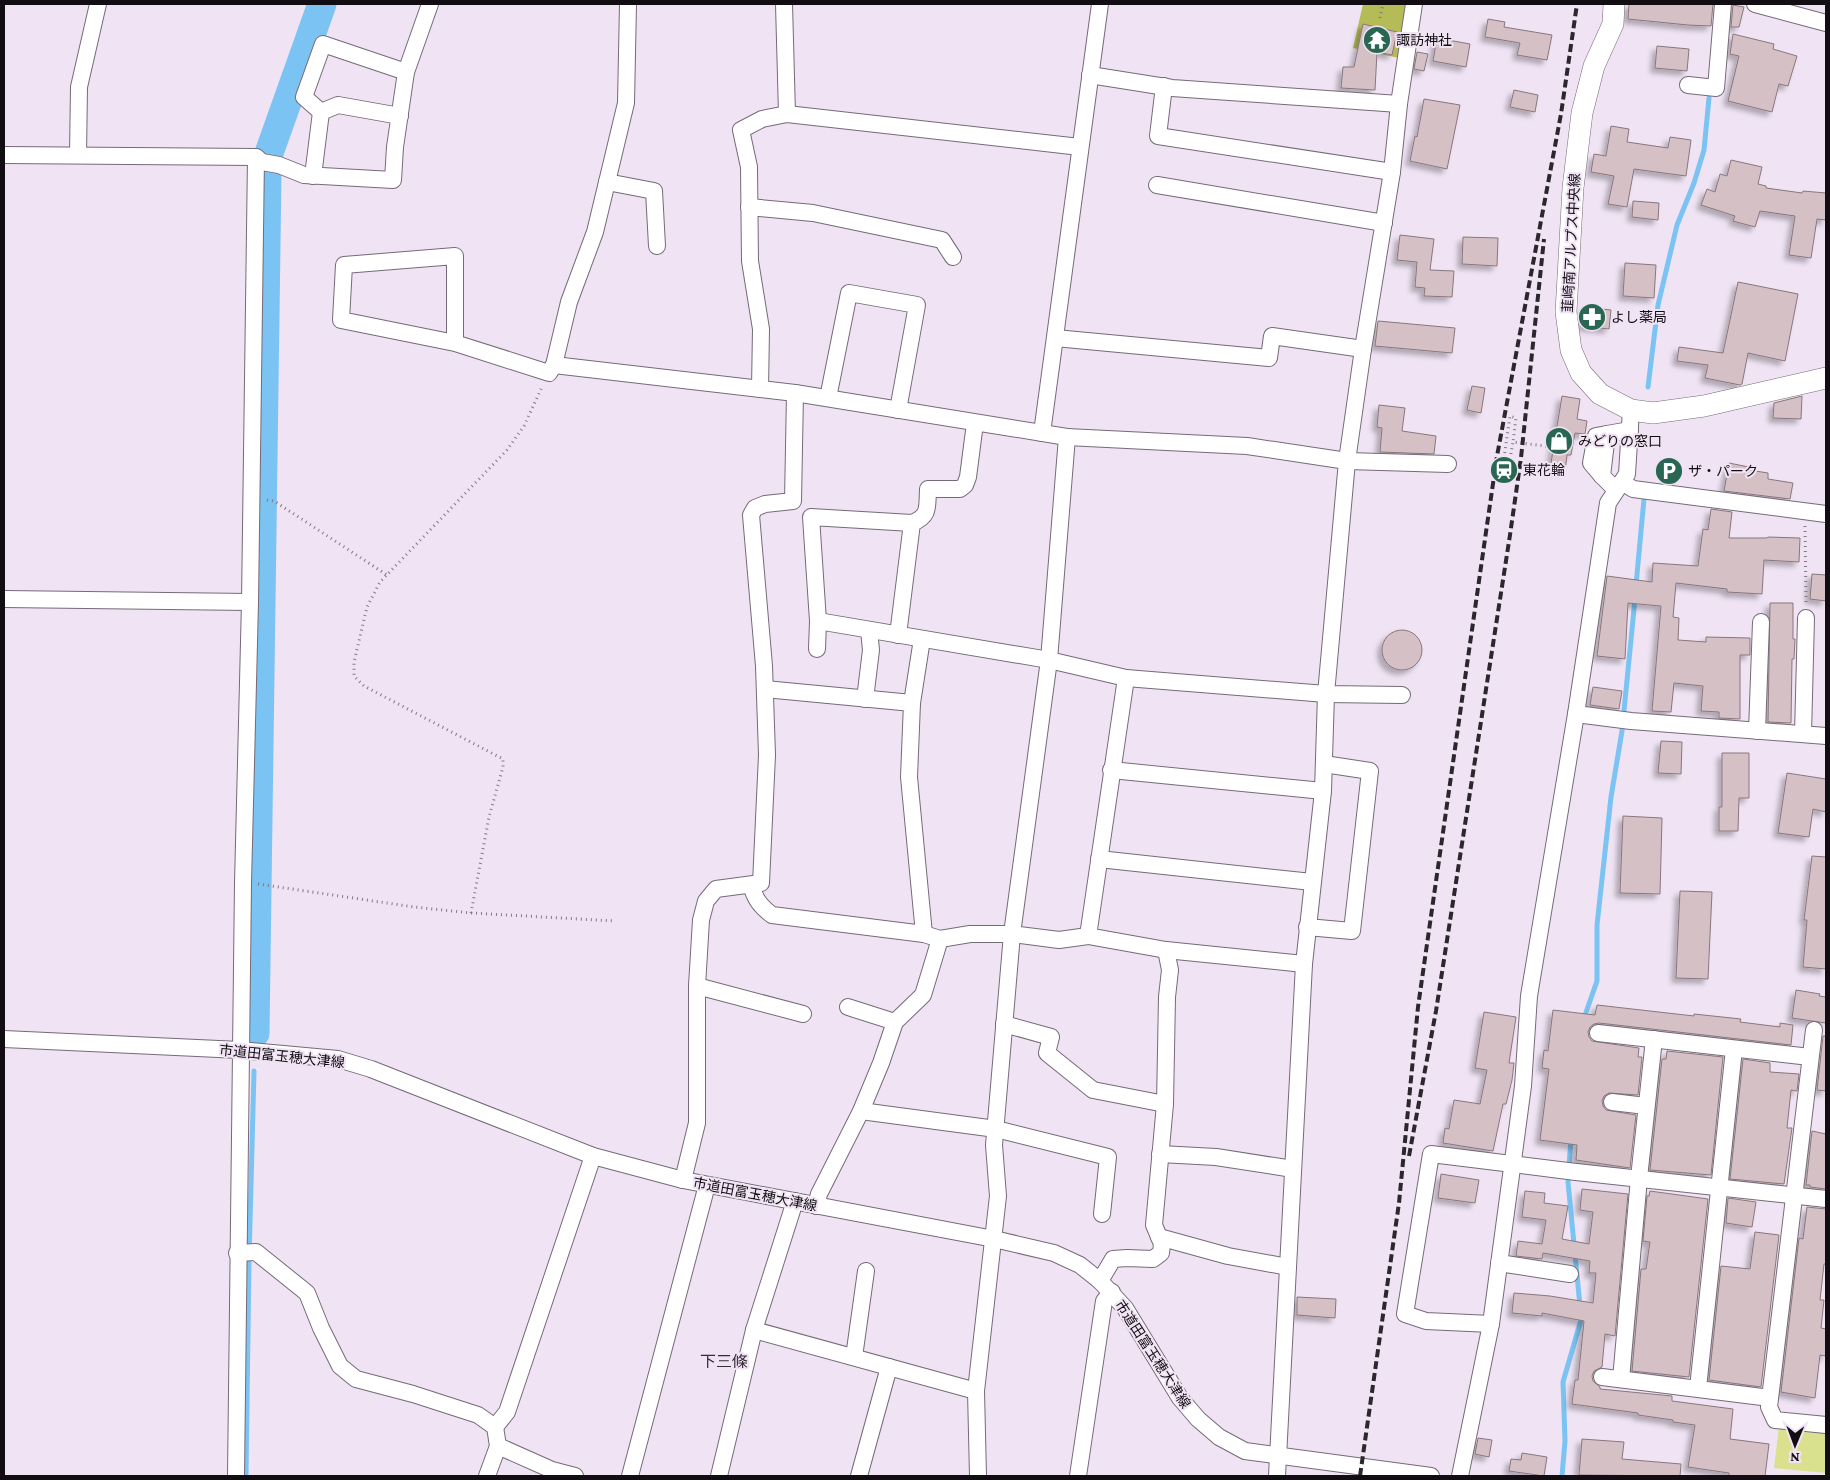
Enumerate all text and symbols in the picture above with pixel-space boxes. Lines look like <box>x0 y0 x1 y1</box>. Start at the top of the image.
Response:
temple icon: 諏訪神社 <box>1362 25 1392 55</box>
place label: 諏訪神社 <box>1396 32 1452 48</box>
street label: 韮崎南アルプス中央線 <box>1559 173 1583 313</box>
pharmacy icon: よし薬局 <box>1577 302 1607 332</box>
place label: よし薬局 <box>1611 309 1667 325</box>
shop icon: みどりの窓口 <box>1544 426 1574 456</box>
place label: みどりの窓口 <box>1578 433 1662 449</box>
station icon: 東花輪 <box>1489 455 1519 485</box>
parking icon: ザ・パーク <box>1654 456 1684 486</box>
place label: 東花輪 <box>1523 462 1565 478</box>
place label: ザ・パーク <box>1688 463 1758 479</box>
street label: 市道田富玉穂大津線 <box>219 1041 345 1071</box>
street label: 市道田富玉穂大津線 <box>692 1174 818 1214</box>
street label: 市道田富玉穂大津線 <box>1112 1297 1194 1411</box>
district label: 下三條 <box>700 1353 748 1370</box>
north arrow <box>1770 1420 1820 1470</box>
text: N <box>1789 1450 1800 1466</box>

